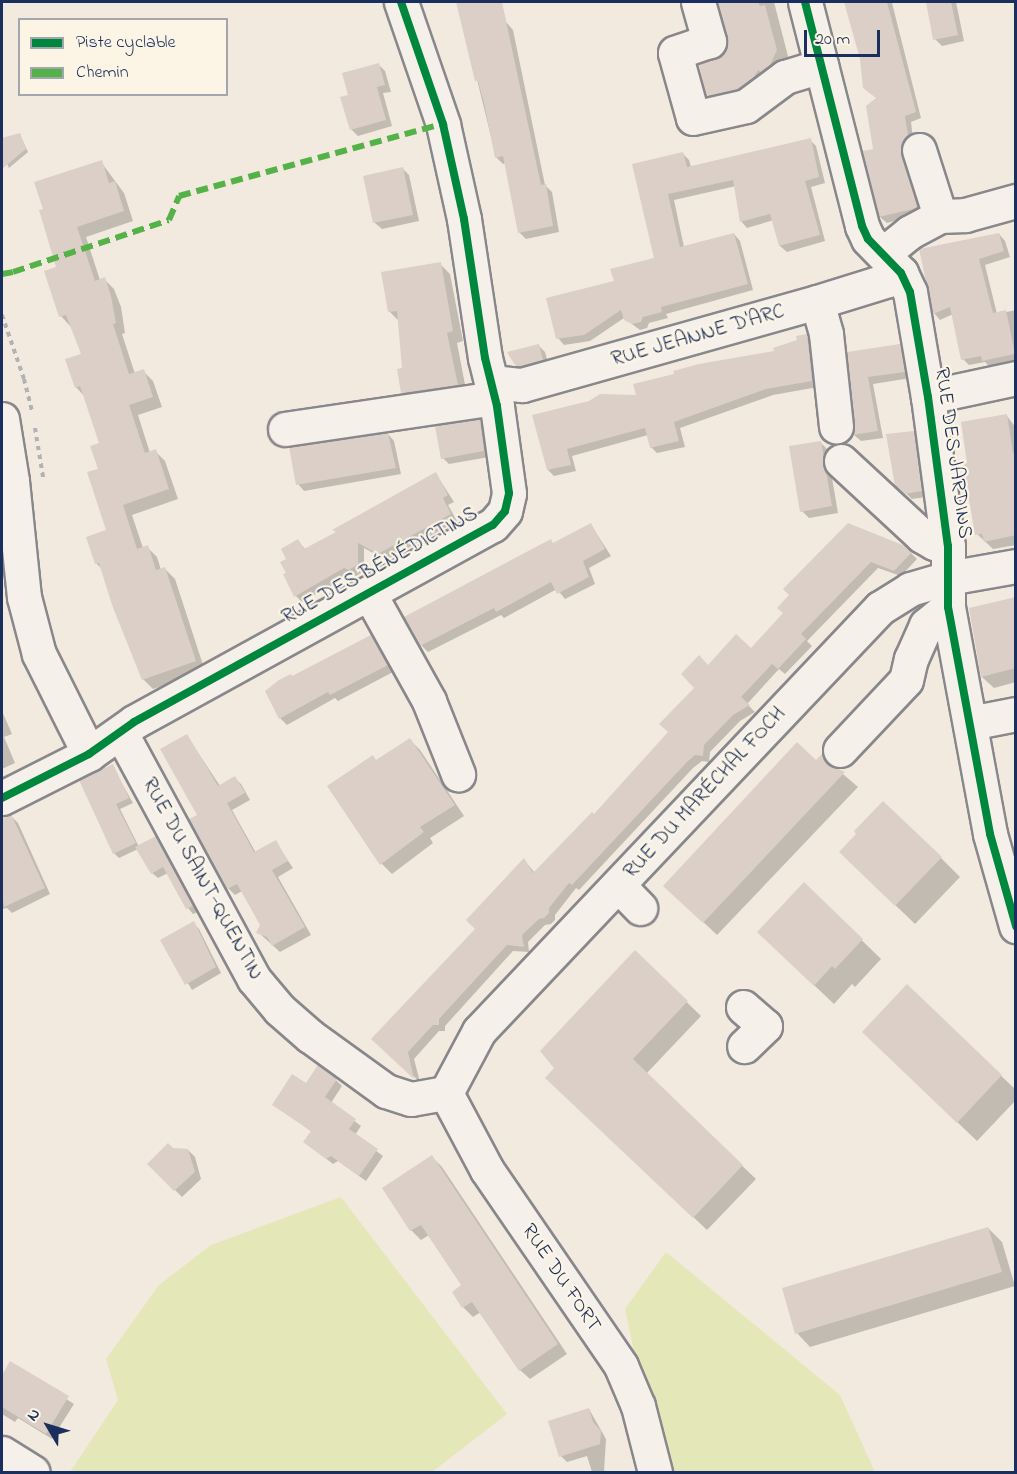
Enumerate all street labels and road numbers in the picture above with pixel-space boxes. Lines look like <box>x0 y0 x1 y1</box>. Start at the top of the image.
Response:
street label: RUE JEANNE D'ARC <box>609 299 787 373</box>
street label: RUE DES JARDINS <box>929 366 977 540</box>
street label: RUE DES BÉNÉDICTINS <box>278 502 482 630</box>
street label: RUE DU MARÉCHAL FOCH <box>619 702 791 884</box>
street label: RUE DU SAINT-QUENTIN <box>136 774 268 984</box>
street label: RUE DU FORT <box>516 1219 606 1337</box>

